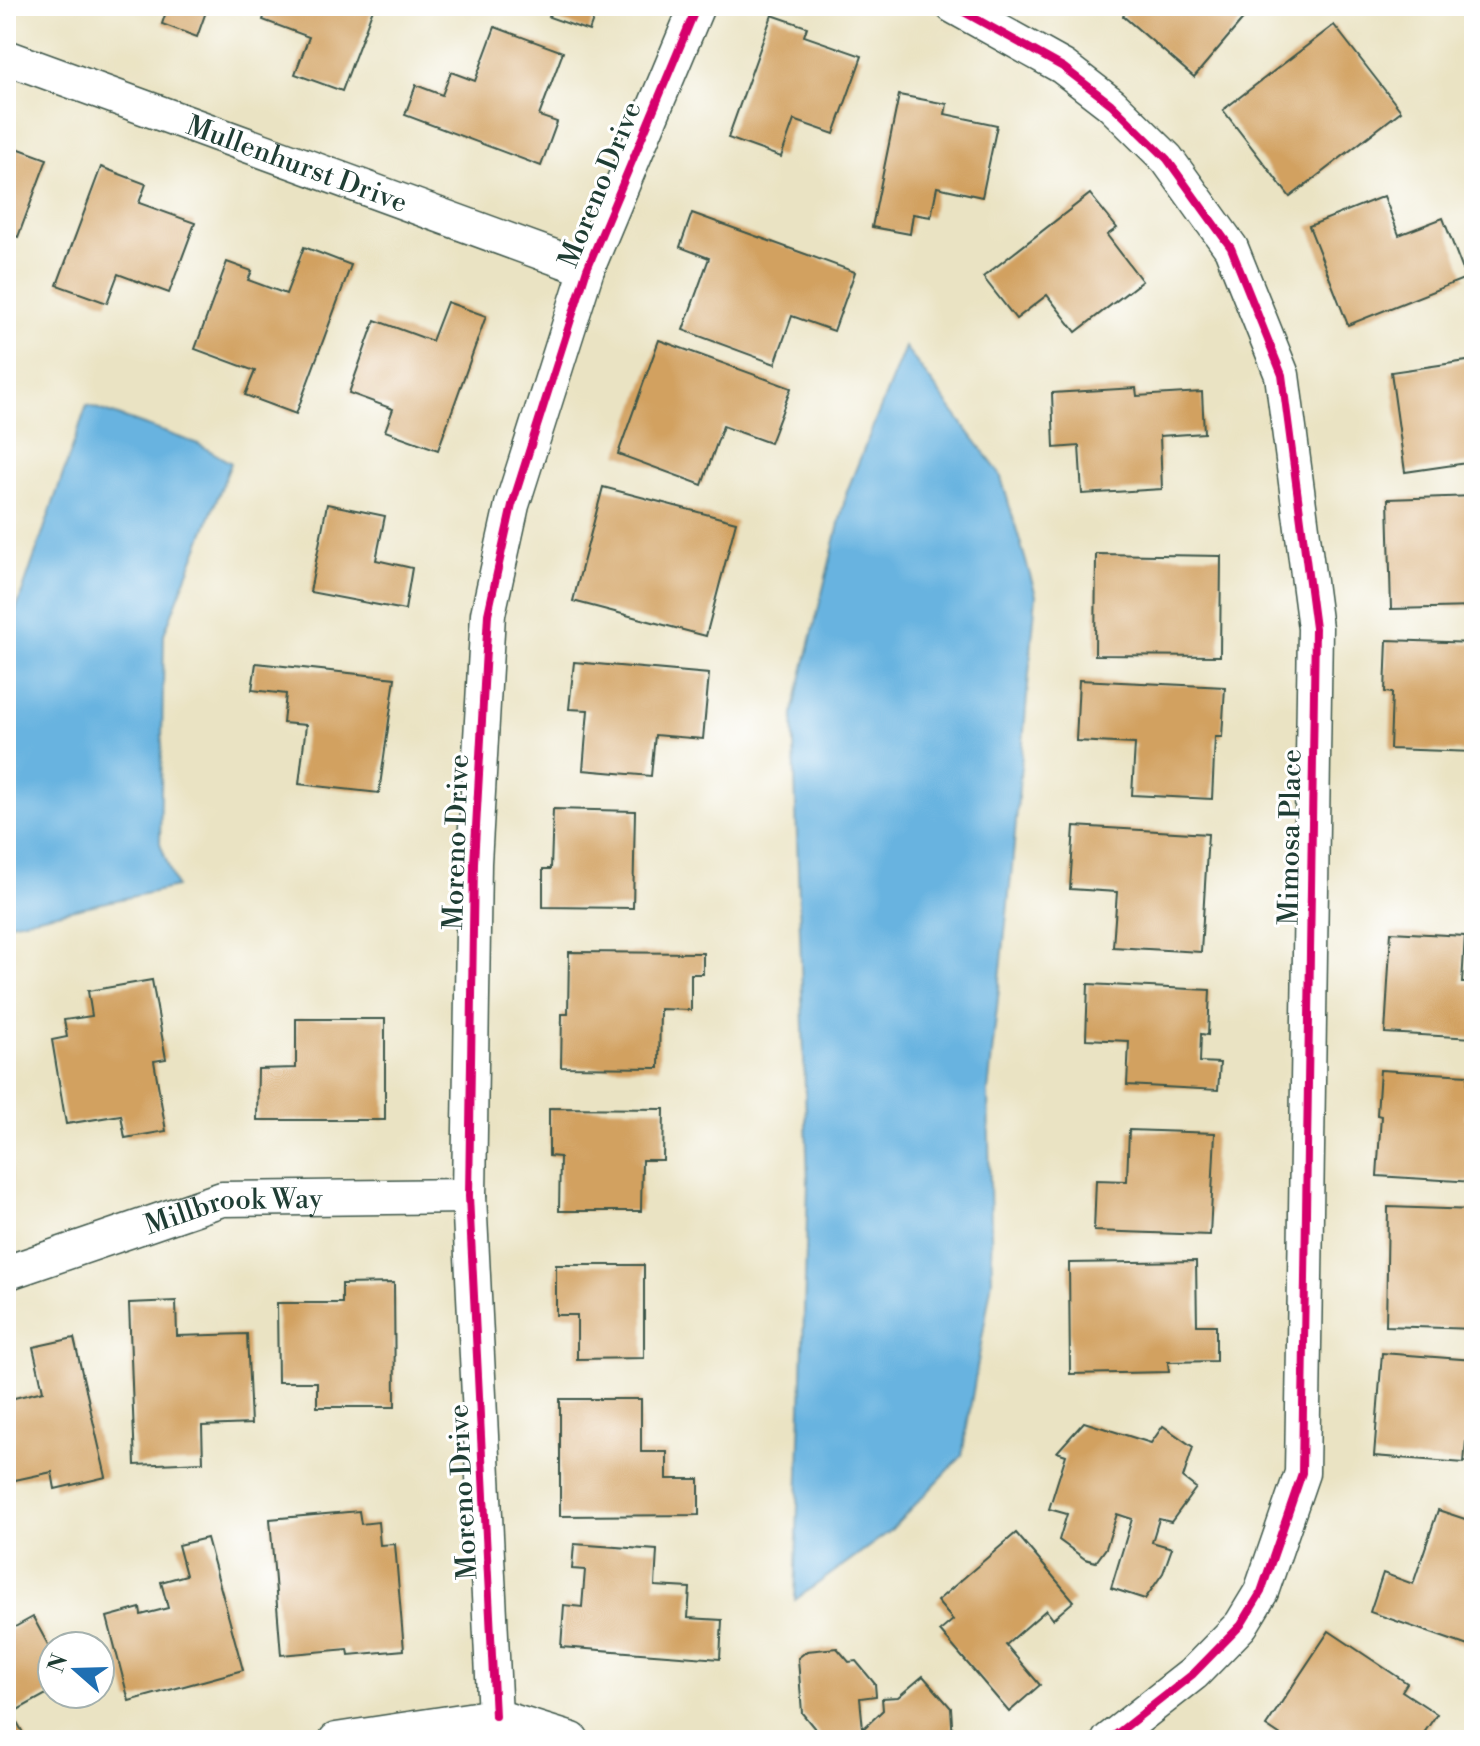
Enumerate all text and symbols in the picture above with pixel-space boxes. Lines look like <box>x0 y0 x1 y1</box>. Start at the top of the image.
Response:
street label: Moreno Drive <box>551 96 650 273</box>
street label: Mullenhurst Drive <box>182 108 412 221</box>
street label: Mimosa Place <box>1271 749 1310 925</box>
street label: Moreno Drive <box>436 754 477 931</box>
street label: Millbrook Way <box>140 1182 323 1243</box>
street label: Moreno Drive <box>441 1403 486 1581</box>
north arrow <box>36 1630 116 1710</box>
text: N <box>43 1650 74 1676</box>

